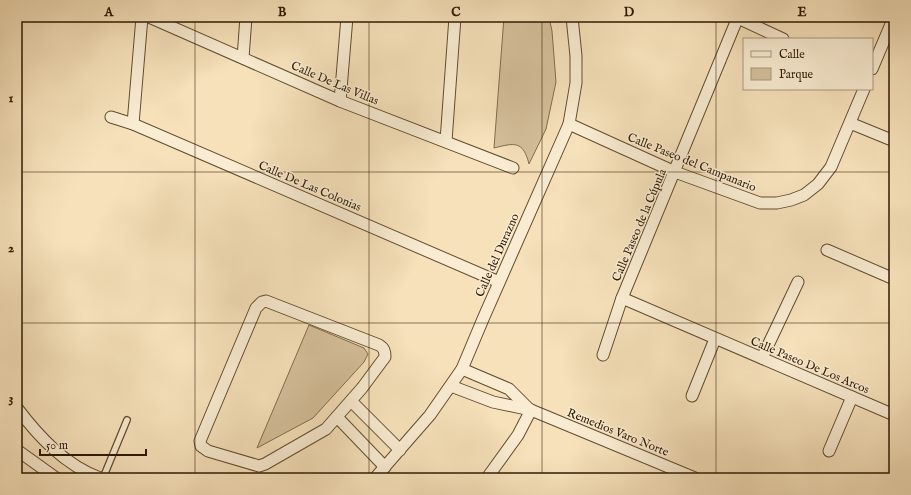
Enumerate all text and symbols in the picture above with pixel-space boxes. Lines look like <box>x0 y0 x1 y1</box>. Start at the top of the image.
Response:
text: A <box>104 4 115 21</box>
text: B <box>278 4 287 21</box>
text: C <box>451 4 461 21</box>
text: D <box>624 4 635 21</box>
text: E <box>797 4 807 21</box>
legend <box>743 38 873 90</box>
text: Calle <box>779 47 805 62</box>
street label: Calle De Las Villas <box>289 58 381 109</box>
text: Parque <box>779 67 814 83</box>
text: 1 <box>9 90 14 107</box>
street label: Calle Paseo del Campanario <box>625 130 759 196</box>
street label: Calle De Las Colonias <box>256 158 364 215</box>
street label: Calle Paseo de la Cúpula <box>609 166 671 284</box>
street label: Calle del Durazno <box>472 211 523 299</box>
text: 2 <box>8 240 14 257</box>
street label: Calle Paseo De Los Arcos <box>748 334 871 397</box>
text: 3 <box>9 390 14 407</box>
street label: Remedios Varo Norte <box>565 405 671 460</box>
scale bar <box>40 431 146 457</box>
text: 50 m <box>46 438 68 453</box>

